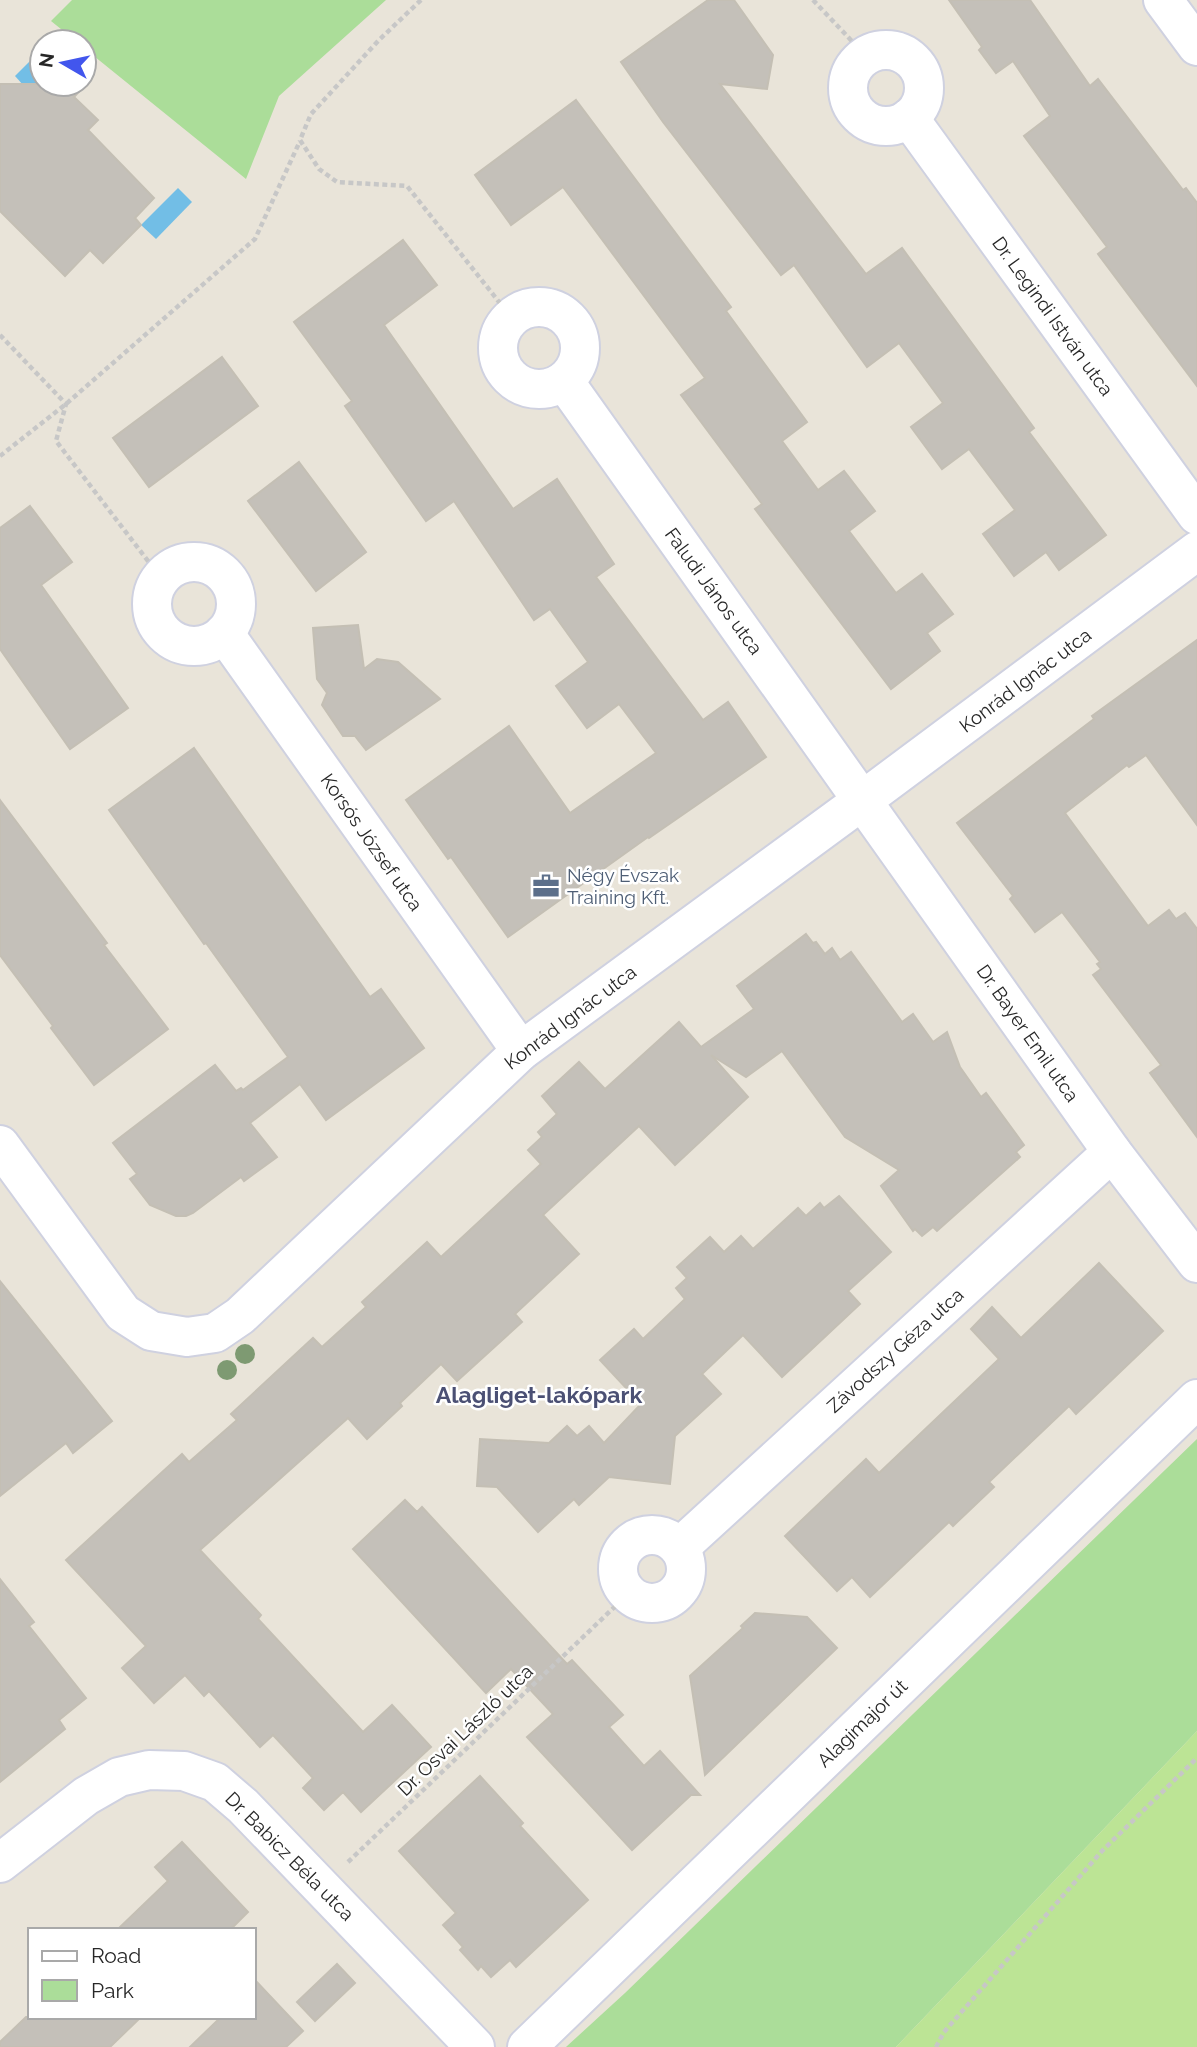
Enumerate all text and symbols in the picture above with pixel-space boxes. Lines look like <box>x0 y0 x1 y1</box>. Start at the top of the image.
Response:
north arrow <box>28 28 98 98</box>
text: N <box>34 51 58 69</box>
street label: Dr. Legindi István utca <box>988 232 1118 400</box>
street label: Faludi János utca <box>661 523 767 659</box>
street label: Konrád Ignác utca <box>955 623 1095 737</box>
street label: Korsós József utca <box>316 769 428 915</box>
place label: Négy Évszak Training Kft. <box>567 864 679 908</box>
office icon: Négy Évszak Training Kft. <box>531 871 561 901</box>
street label: Konrád Ignác utca <box>500 960 640 1074</box>
street label: Dr. Bayer Emil utca <box>972 960 1084 1106</box>
street label: Závodszy Géza utca <box>822 1283 968 1417</box>
district label: Alagliget-lakópark <box>436 1381 642 1408</box>
street label: Dr. Osvai László utca <box>393 1660 537 1800</box>
street label: Alagimajor út <box>813 1674 912 1771</box>
street label: Dr. Babicz Béla utca <box>221 1787 359 1925</box>
legend <box>28 1928 256 2019</box>
text: Road <box>91 1943 141 1968</box>
text: Park <box>91 1978 134 2003</box>

